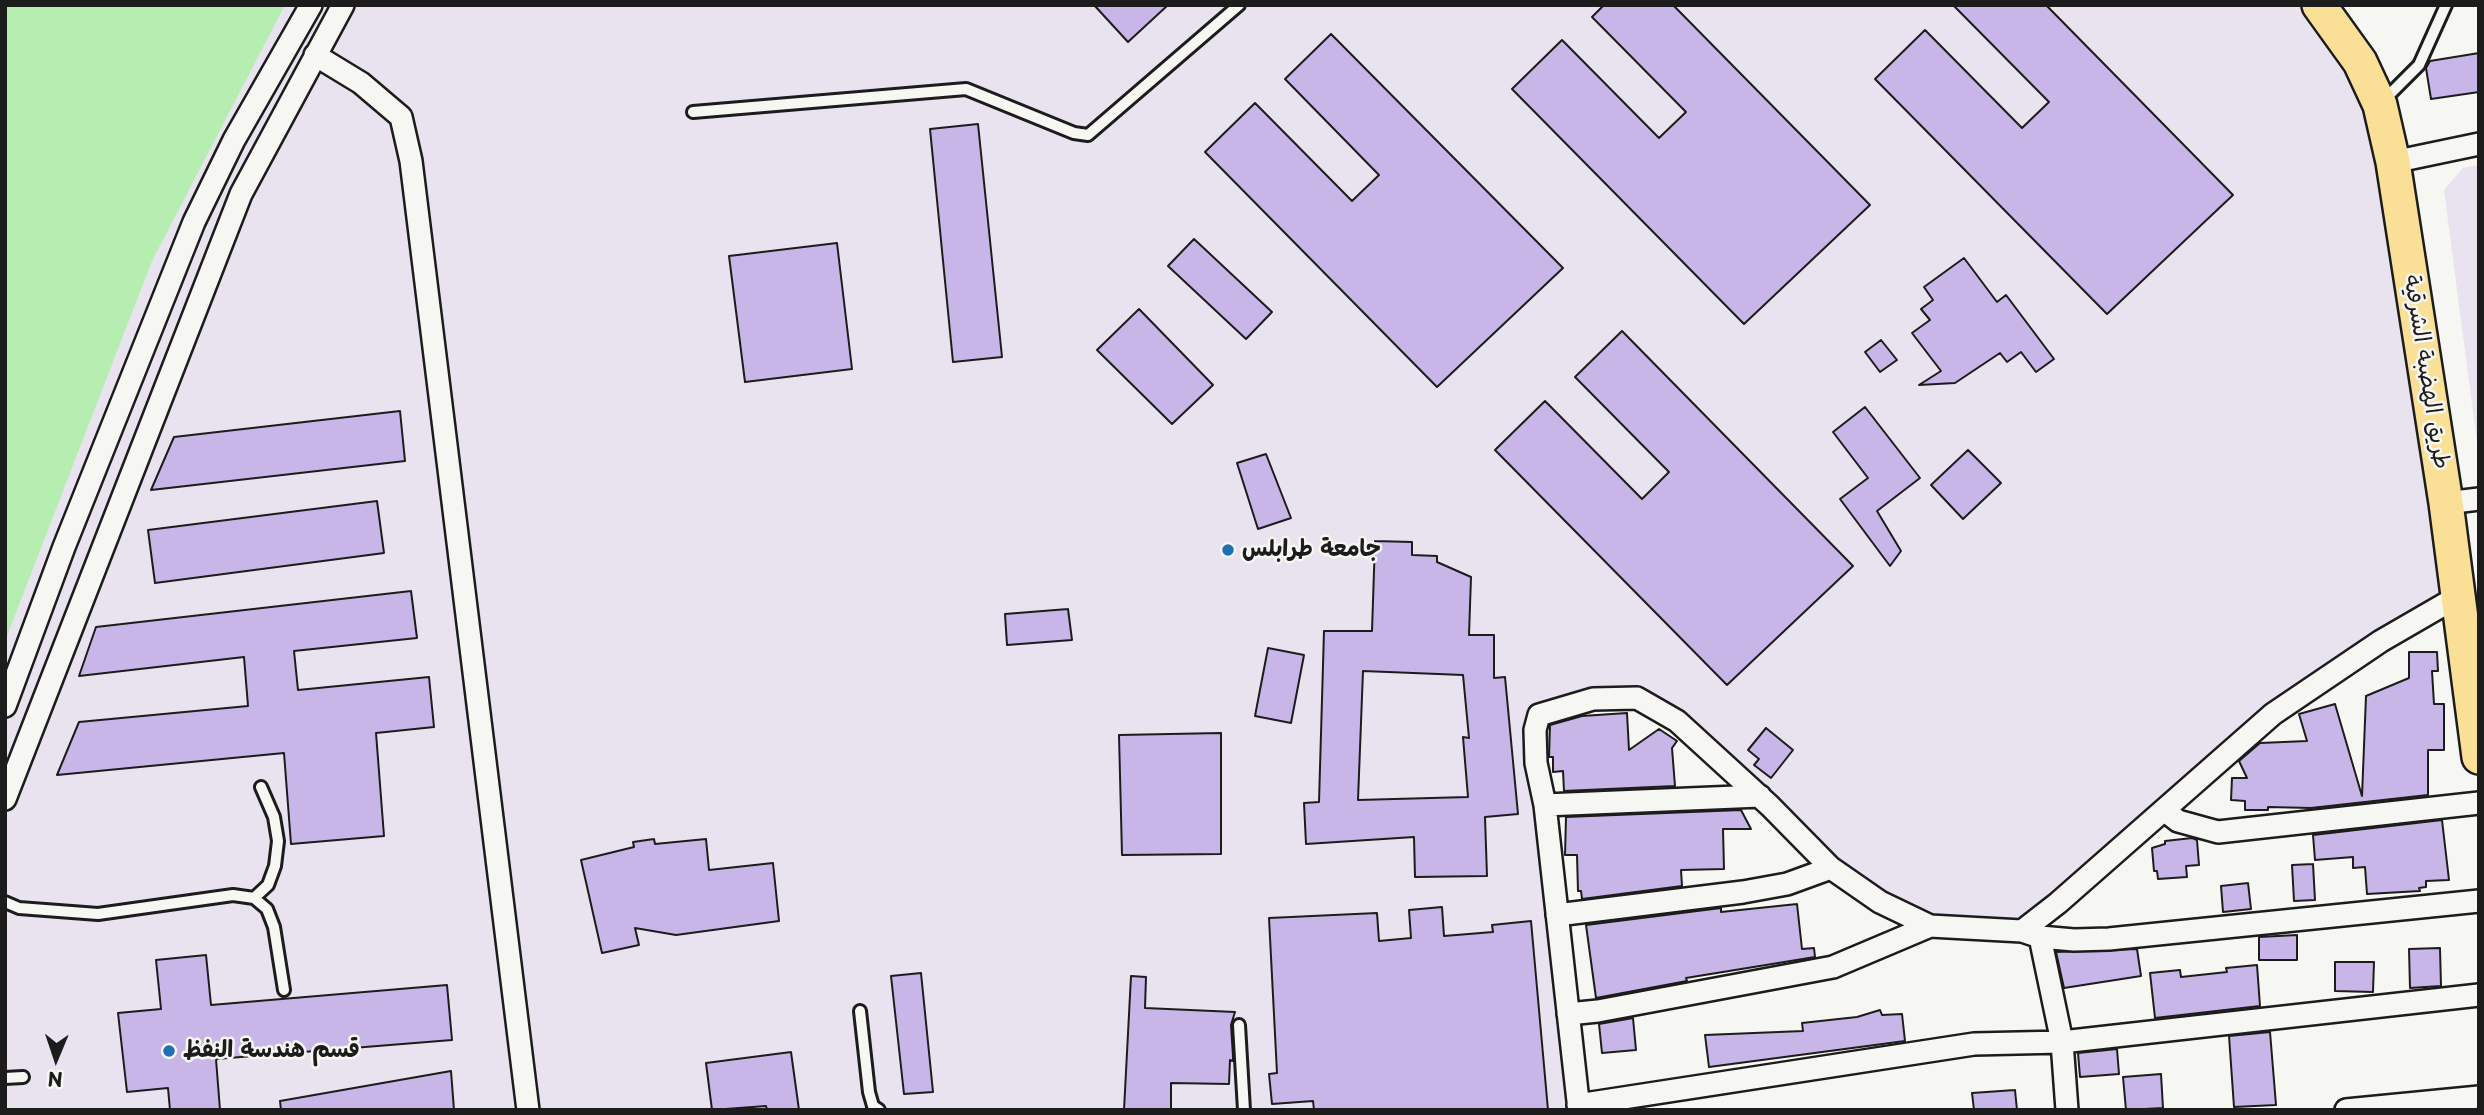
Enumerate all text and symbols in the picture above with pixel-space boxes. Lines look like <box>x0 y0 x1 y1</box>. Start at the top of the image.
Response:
street label: طريق الهضبة الشرقية <box>2397 273 2455 471</box>
place label: جامعة طرابلس <box>1242 536 1381 564</box>
marker: جامعة طرابلس <box>1220 542 1236 558</box>
north arrow <box>21 1024 91 1094</box>
place label: قسم هندسة النفظ <box>183 1037 360 1065</box>
marker: قسم هندسة النفظ <box>161 1043 177 1059</box>
text: N <box>47 1066 63 1094</box>

